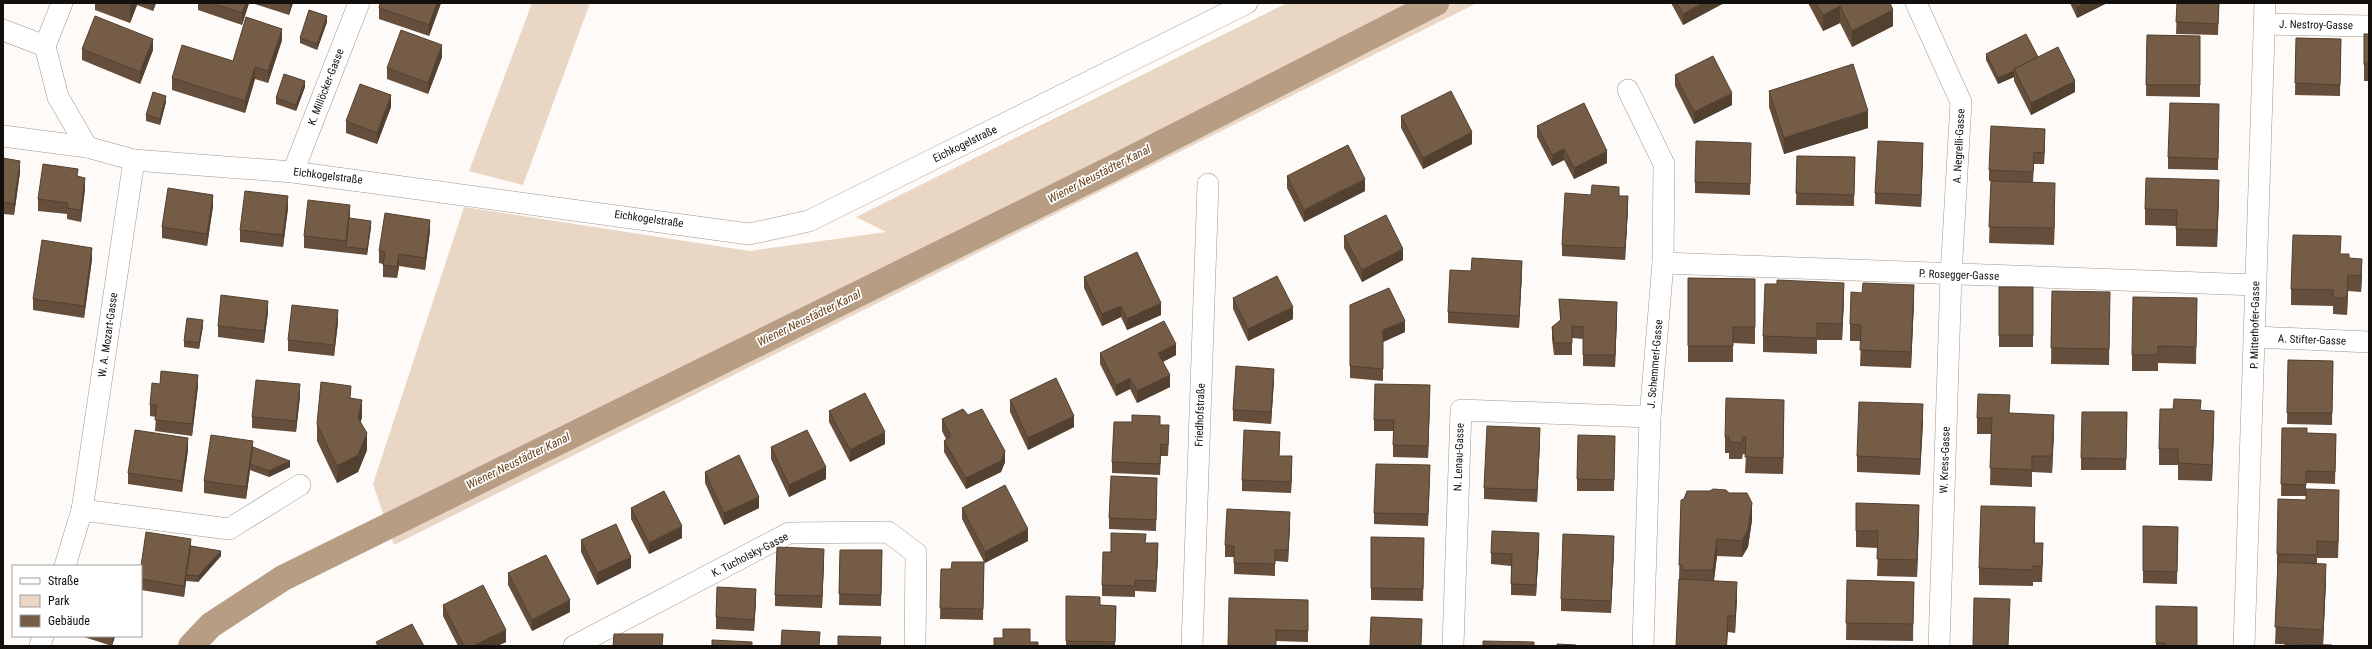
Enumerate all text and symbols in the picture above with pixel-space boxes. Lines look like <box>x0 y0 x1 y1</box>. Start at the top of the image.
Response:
street label: J. Nestroy-Gasse <box>2279 18 2353 32</box>
street label: K. Millöcker-Gasse <box>305 47 347 127</box>
street label: A. Negrelli-Gasse <box>1951 108 1967 184</box>
street label: Eichkogelstraße <box>931 123 999 165</box>
water label: Wiener Neustädter Kanal <box>1045 142 1153 206</box>
street label: Eichkogelstraße <box>293 165 363 187</box>
street label: Eichkogelstraße <box>614 208 684 230</box>
street label: P. Rosegger-Gasse <box>1919 267 1999 283</box>
street label: P. Mitterhofer-Gasse <box>2248 281 2262 369</box>
water label: Wiener Neustädter Kanal <box>755 287 863 349</box>
street label: W. A. Mozart-Gasse <box>96 292 120 378</box>
street label: J. Schemmerl-Gasse <box>1645 319 1665 409</box>
street label: A. Stifter-Gasse <box>2278 332 2346 348</box>
street label: Friedhofstraße <box>1192 383 1208 447</box>
street label: N. Lenau-Gasse <box>1451 423 1467 491</box>
street label: W. Kress-Gasse <box>1937 426 1953 494</box>
water label: Wiener Neustädter Kanal <box>464 430 572 492</box>
street label: K. Tucholsky-Gasse <box>709 530 791 580</box>
legend <box>12 565 142 637</box>
text: Straße <box>48 574 79 588</box>
text: Park <box>48 594 70 608</box>
text: Gebäude <box>48 614 90 628</box>

